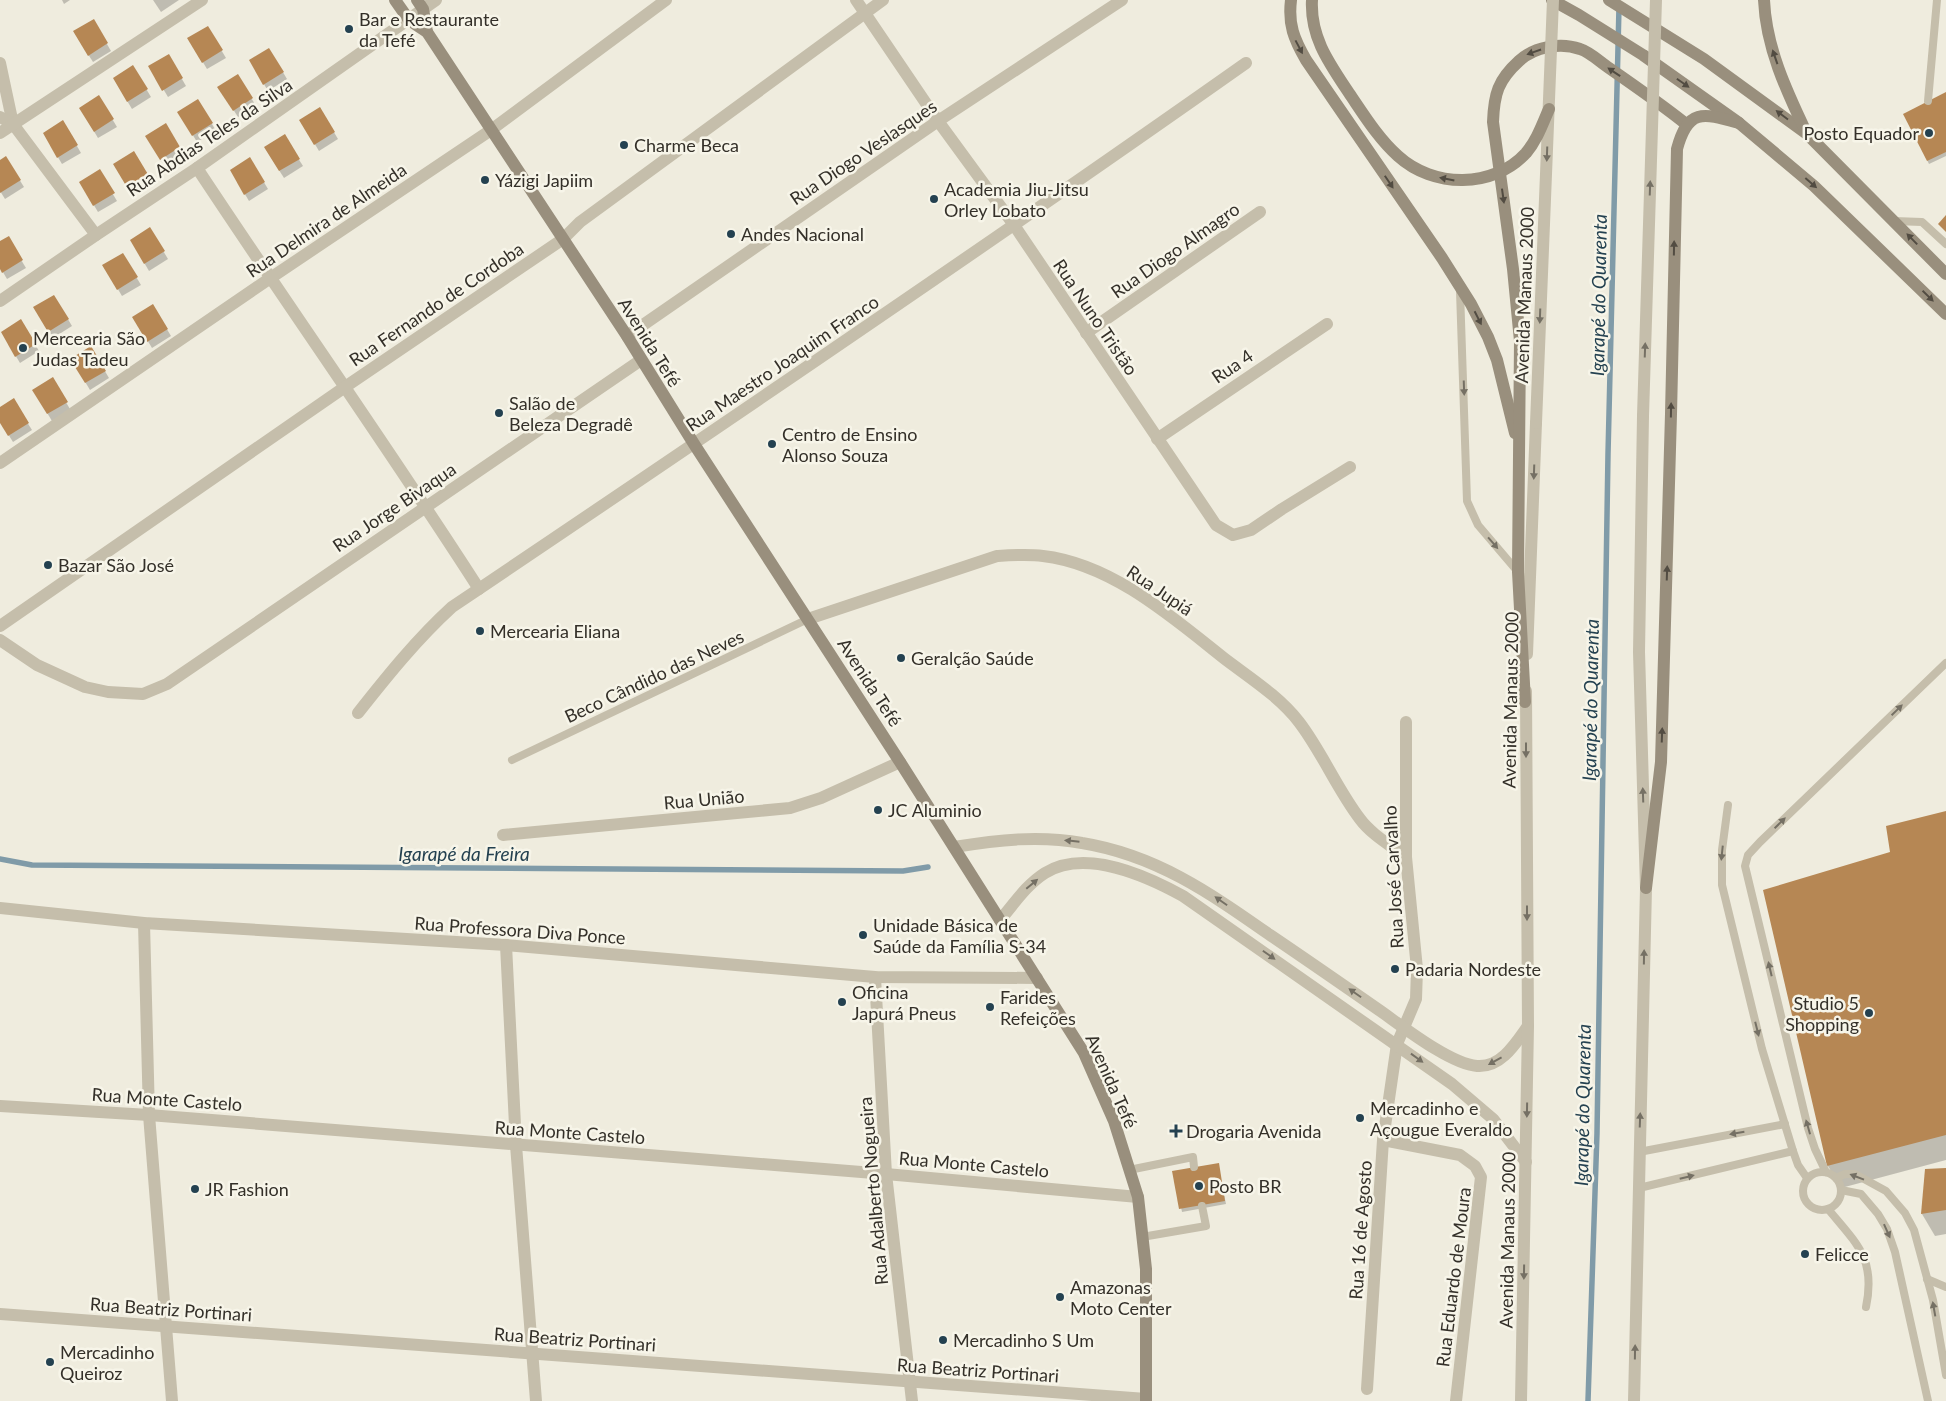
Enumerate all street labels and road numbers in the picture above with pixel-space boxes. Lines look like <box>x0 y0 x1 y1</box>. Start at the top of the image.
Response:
street label: Rua Abdias Teles da Silva <box>122 73 296 201</box>
street label: Rua Diogo Veslasques <box>785 95 941 209</box>
street label: Rua Delmira de Almeida <box>242 158 410 282</box>
street label: Rua Diogo Almagro <box>1107 197 1243 303</box>
street label: Avenida Manaus 2000 <box>1510 206 1538 384</box>
street label: Rua Fernando de Cordoba <box>345 237 527 371</box>
street label: Rua Nuno Tristão <box>1049 255 1143 379</box>
street label: Rua Maestro Joaquim Franco <box>681 290 883 436</box>
street label: Avenida Tefé <box>614 293 686 391</box>
street label: Rua 4 <box>1207 344 1257 388</box>
street label: Rua Jorge Bivaqua <box>328 458 460 556</box>
street label: Rua Jupiá <box>1123 560 1197 620</box>
street label: Avenida Manaus 2000 <box>1497 612 1523 788</box>
street label: Beco Cândido das Neves <box>561 625 747 727</box>
street label: Avenida Tefé <box>833 634 907 730</box>
street label: Rua União <box>663 785 745 813</box>
street label: Rua José Carvalho <box>1378 805 1408 949</box>
street label: Rua Professora Diva Ponce <box>414 912 626 948</box>
street label: Avenida Tefé <box>1081 1030 1143 1132</box>
street label: Rua Monte Castelo <box>91 1083 243 1115</box>
street label: Rua Adalberto Nogueira <box>854 1096 892 1286</box>
street label: Rua Monte Castelo <box>494 1116 646 1148</box>
street label: Rua Monte Castelo <box>898 1146 1050 1182</box>
street label: Avenida Manaus 2000 <box>1494 1152 1520 1328</box>
street label: Rua 16 de Agosto <box>1344 1160 1376 1300</box>
street label: Rua Eduardo de Moura <box>1431 1186 1475 1368</box>
street label: Rua Beatriz Portinari <box>89 1292 253 1326</box>
street label: Rua Beatriz Portinari <box>493 1322 657 1356</box>
street label: Rua Beatriz Portinari <box>896 1353 1060 1387</box>

